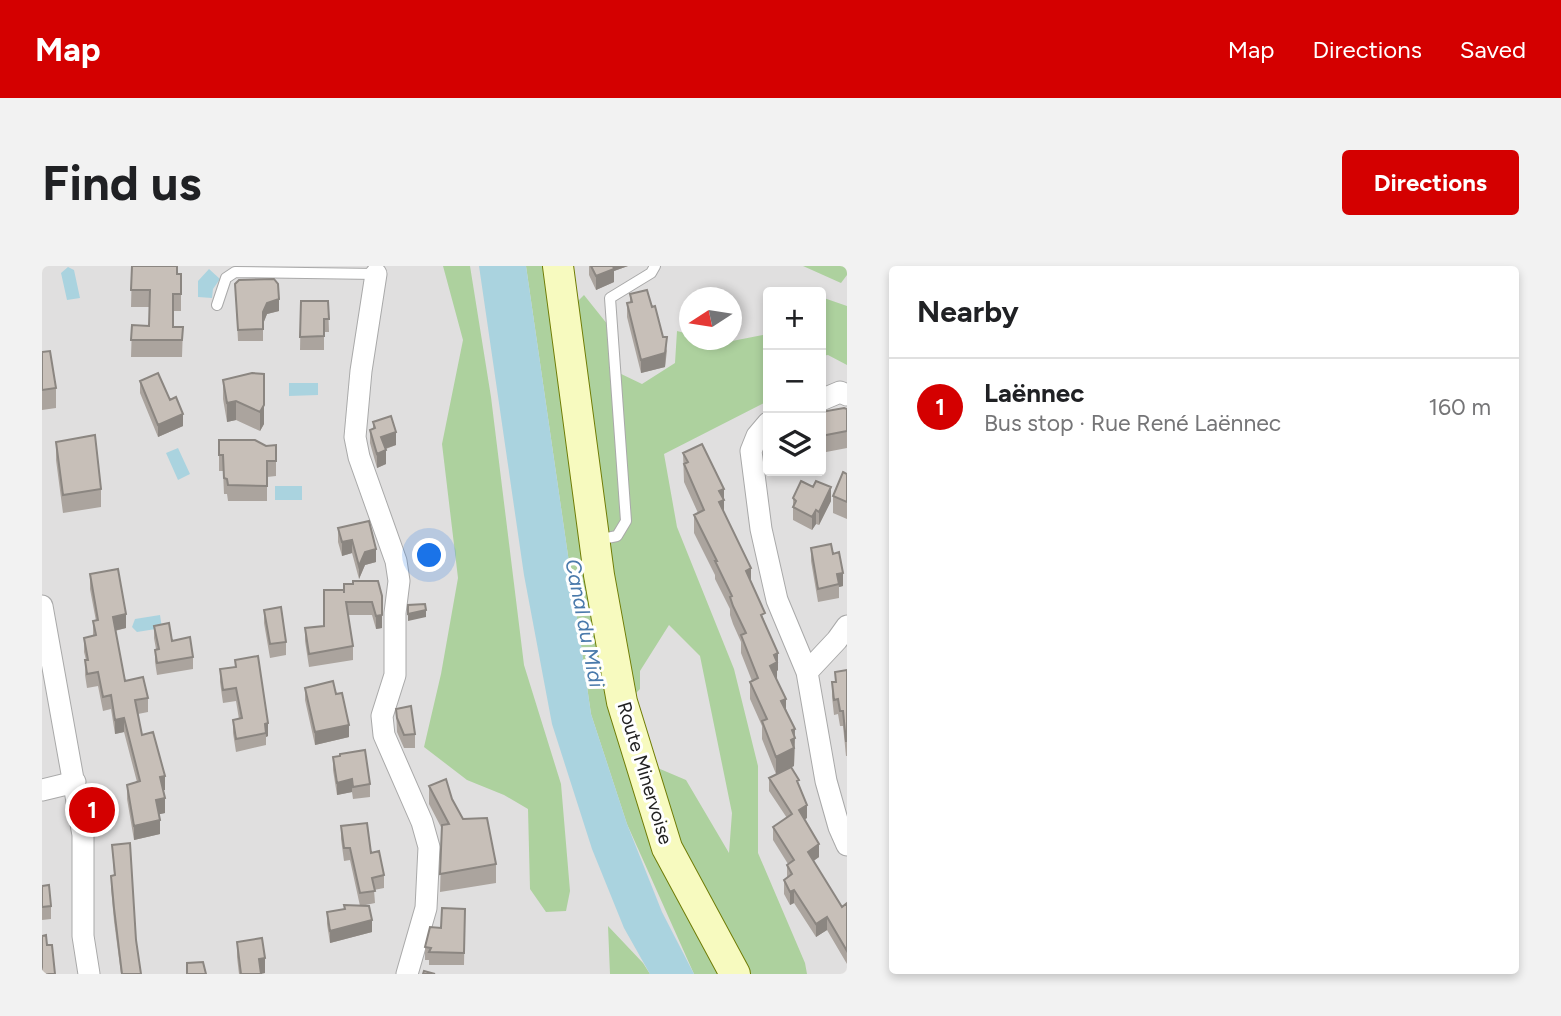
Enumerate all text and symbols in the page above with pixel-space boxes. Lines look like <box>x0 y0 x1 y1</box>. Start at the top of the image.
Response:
text: Map <box>35 30 101 69</box>
text: Map <box>1228 35 1274 64</box>
text: Directions <box>1312 35 1422 64</box>
text: Saved <box>1460 35 1526 64</box>
button: Directions <box>1342 150 1519 215</box>
text: Find us <box>42 153 201 212</box>
north arrow <box>679 287 742 350</box>
map controls <box>763 287 826 476</box>
button: + <box>763 287 826 350</box>
text: Nearby <box>917 293 1019 330</box>
button: − <box>763 350 826 413</box>
text: Laënnec <box>984 377 1084 409</box>
text: 1 <box>935 393 945 421</box>
text: 160 m <box>1428 393 1491 421</box>
text: Bus stop · Rue René Laënnec <box>984 409 1281 437</box>
button: layers <box>763 413 826 476</box>
your location <box>412 538 446 572</box>
water label: Canal du Midi <box>560 557 610 690</box>
street label: Route Minervoise <box>612 699 678 847</box>
pin: 1 <box>69 784 115 836</box>

